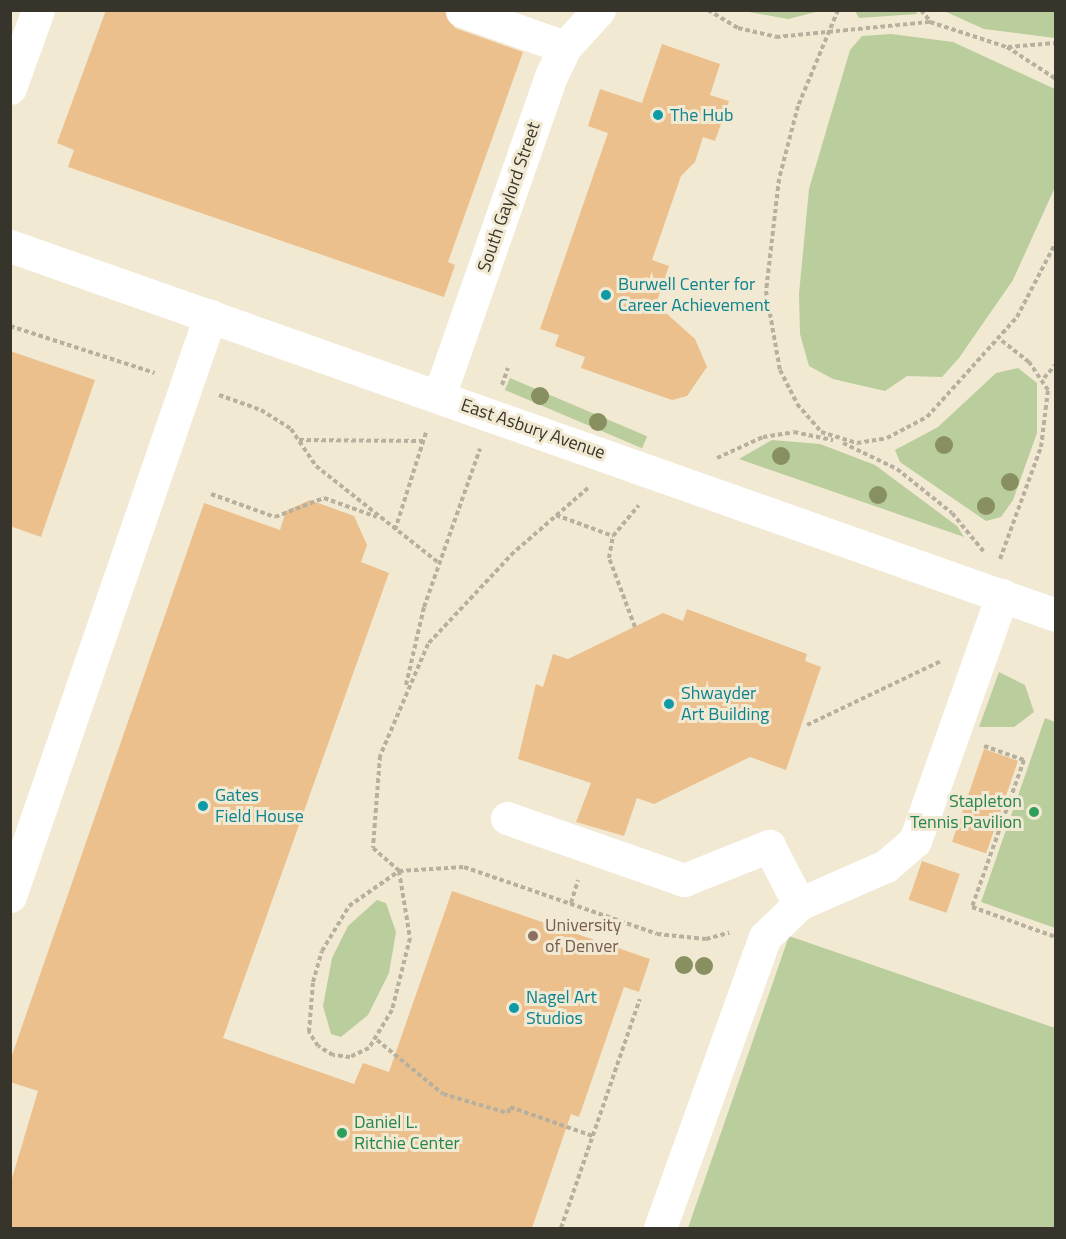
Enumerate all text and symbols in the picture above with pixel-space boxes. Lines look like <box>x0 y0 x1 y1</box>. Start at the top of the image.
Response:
place label: The Hub <box>670 104 733 126</box>
marker: The Hub <box>651 108 665 122</box>
street label: South Gaylord Street <box>473 119 545 275</box>
place label: Burwell Center for Career Achievement <box>618 274 770 316</box>
marker: Burwell Center for Career Achievement <box>599 288 613 302</box>
street label: East Asbury Avenue <box>458 394 608 464</box>
place label: Shwayder Art Building <box>681 683 769 726</box>
marker: Shwayder Art Building <box>662 697 676 711</box>
place label: Gates Field House <box>215 785 304 828</box>
place label: Stapleton Tennis Pavilion <box>910 791 1022 834</box>
marker: Gates Field House <box>196 799 210 813</box>
marker: Stapleton Tennis Pavilion <box>1027 805 1041 819</box>
place label: University of Denver <box>545 915 621 958</box>
marker: University of Denver <box>526 929 540 943</box>
place label: Nagel Art Studios <box>526 987 597 1030</box>
marker: Nagel Art Studios <box>507 1001 521 1015</box>
place label: Daniel L. Ritchie Center <box>354 1112 460 1154</box>
marker: Daniel L. Ritchie Center <box>335 1126 349 1140</box>

